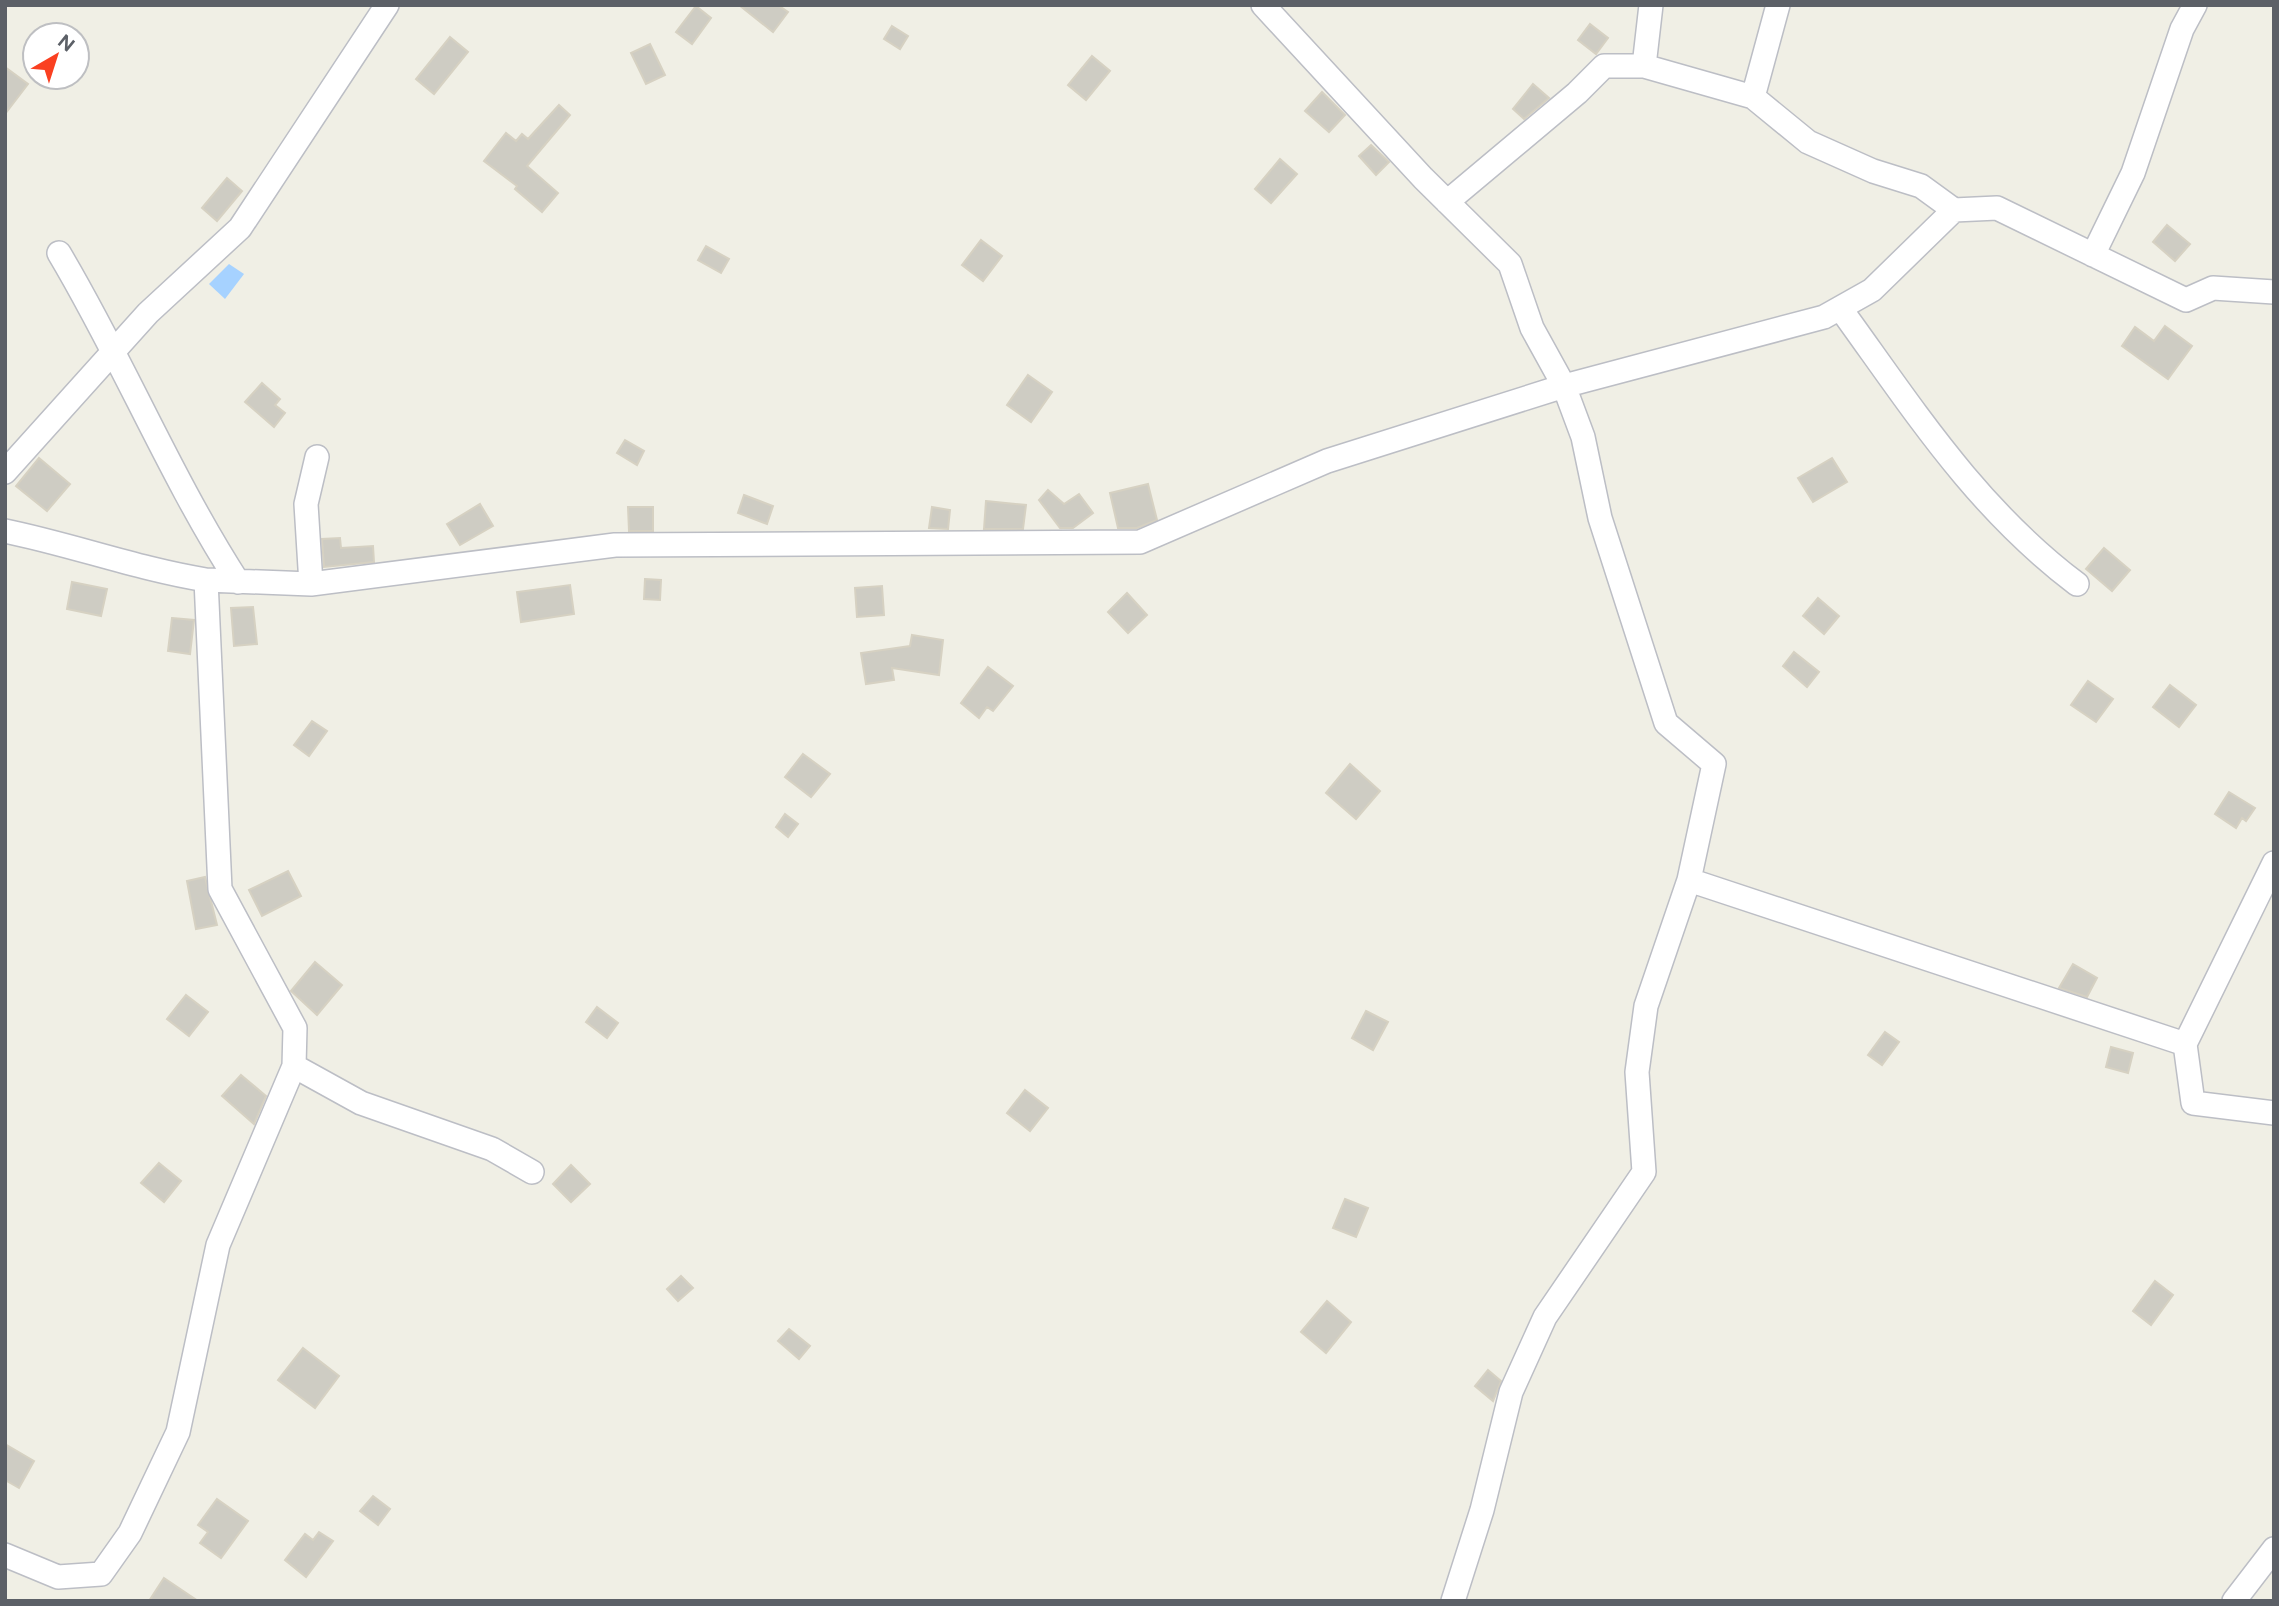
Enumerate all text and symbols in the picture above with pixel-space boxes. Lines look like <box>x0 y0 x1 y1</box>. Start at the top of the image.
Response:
north arrow <box>21 21 91 91</box>
text: N <box>53 30 79 57</box>

